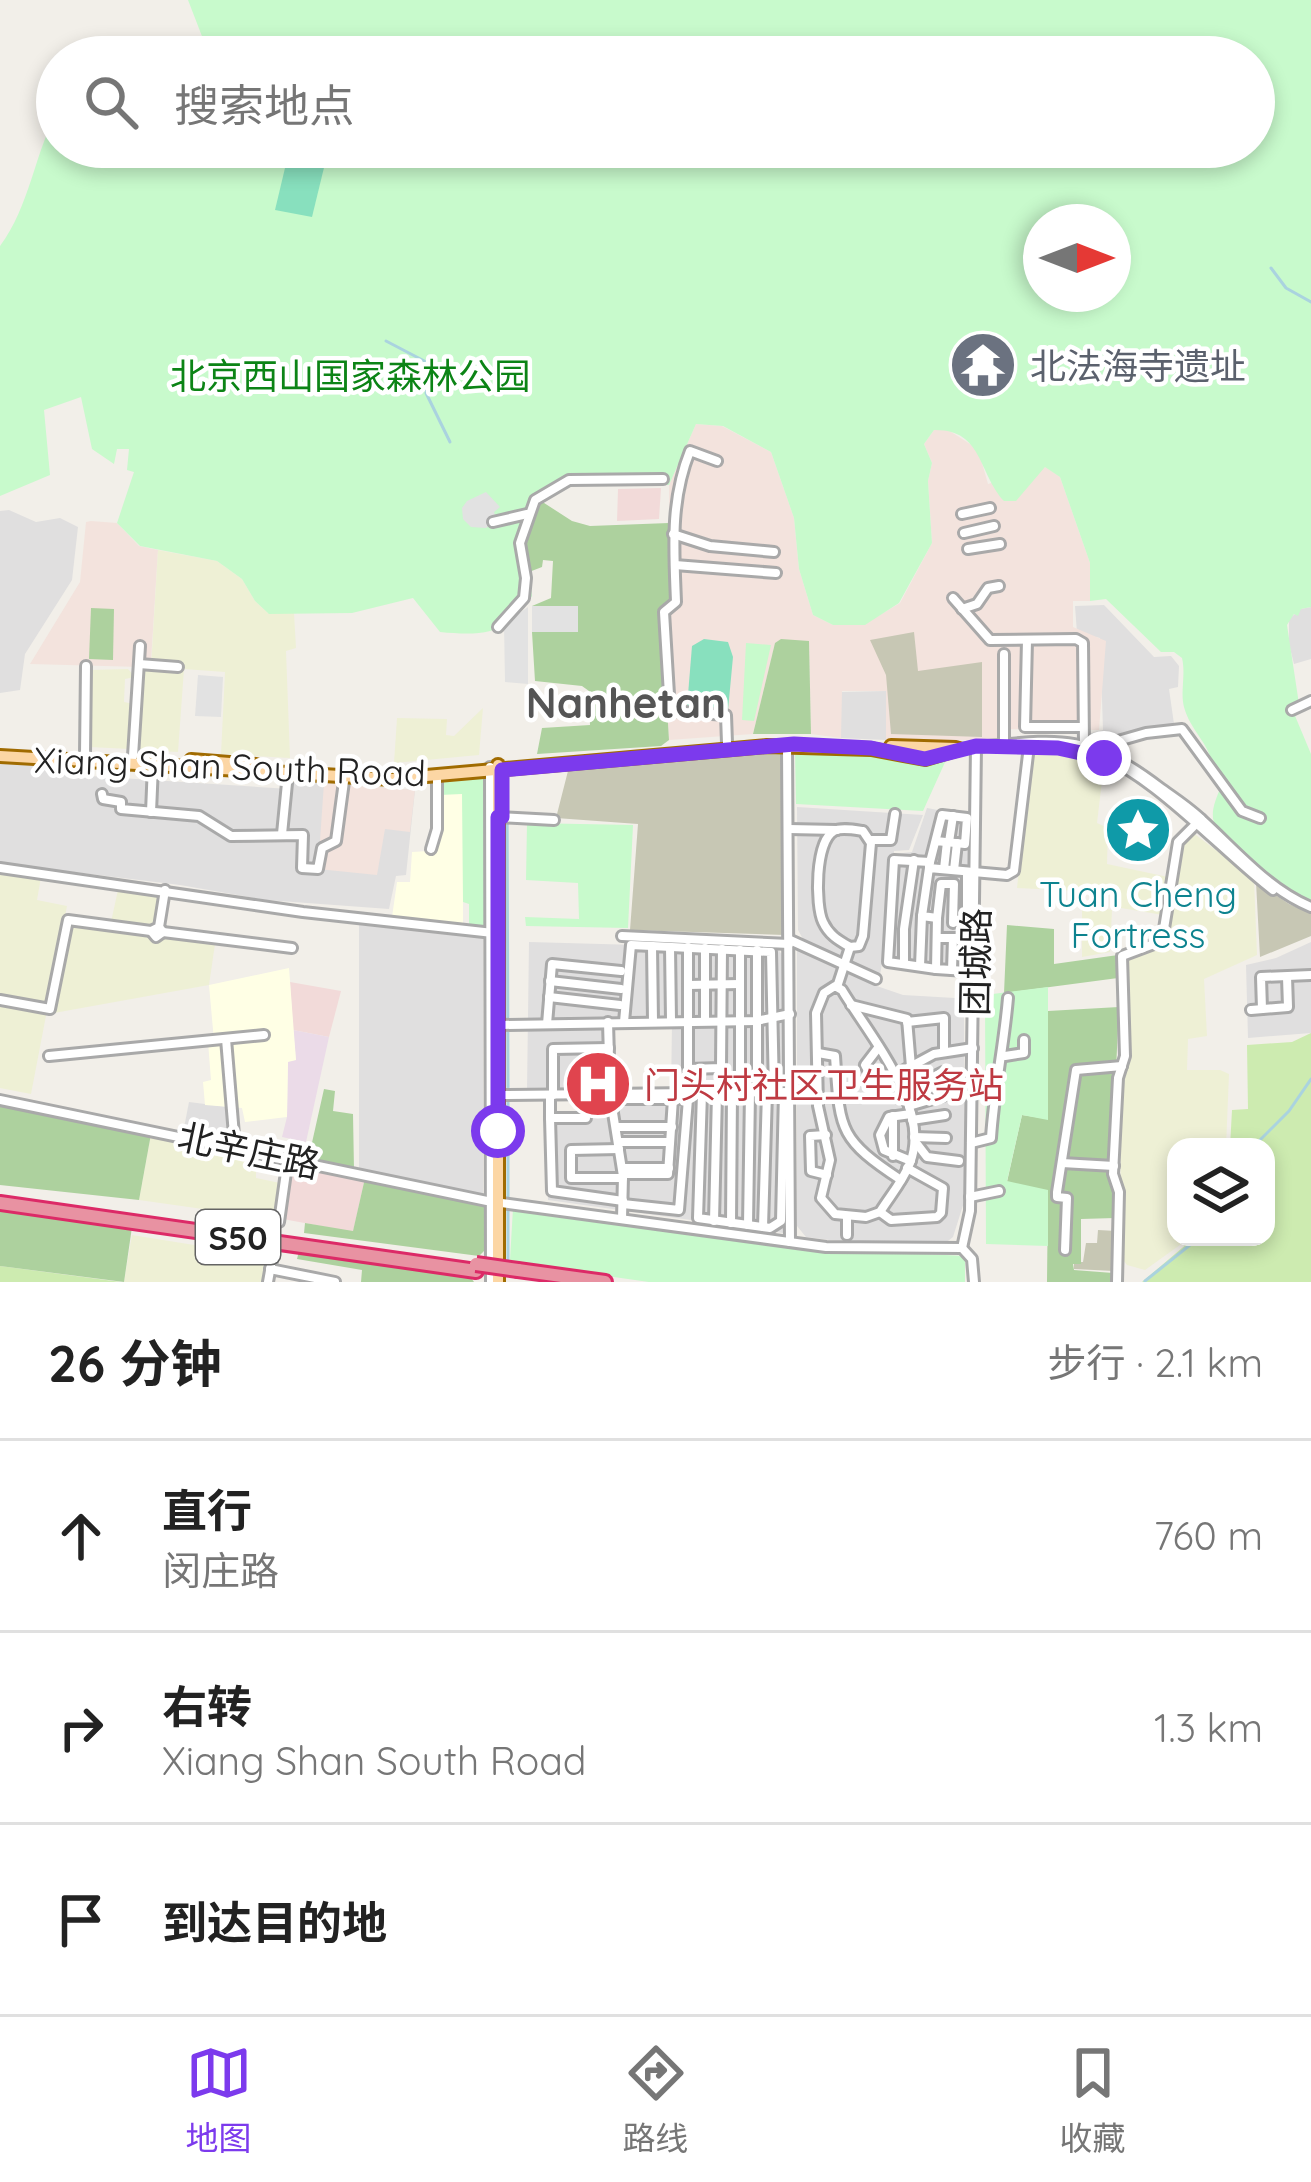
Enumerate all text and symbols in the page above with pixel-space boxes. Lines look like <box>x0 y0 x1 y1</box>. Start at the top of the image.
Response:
search box <box>36 36 1275 168</box>
icon: search <box>78 69 144 135</box>
text: 搜索地点 <box>174 77 354 133</box>
north arrow <box>1023 204 1131 312</box>
temple icon: 北法海寺遗址 <box>948 330 1018 400</box>
place label: 北法海寺遗址 <box>1030 343 1246 388</box>
park label: 北京西山国家森林公园 <box>170 353 530 398</box>
district label: Nanhetan <box>526 676 726 729</box>
route end <box>1077 731 1131 785</box>
street label: Xiang Shan South Road <box>33 737 427 795</box>
place icon: Tuan Cheng Fortress <box>1103 795 1173 865</box>
place label: Tuan Cheng Fortress <box>1039 871 1237 957</box>
street label: 团城路 <box>952 908 998 1016</box>
hospital icon: 门头村社区卫生服务站 <box>563 1049 633 1119</box>
place label: 门头村社区卫生服务站 <box>644 1062 1004 1107</box>
route start <box>471 1104 525 1158</box>
street label: 北辛庄路 <box>174 1113 324 1187</box>
map controls <box>1167 1138 1275 1246</box>
button: layers <box>1167 1138 1275 1246</box>
road number: S50 <box>196 1210 280 1264</box>
text: 26 分钟 <box>48 1331 222 1395</box>
text: 步行 · 2.1 km <box>1048 1338 1263 1387</box>
text: 直行 <box>162 1482 252 1538</box>
icon: ahead <box>48 1503 114 1569</box>
text: 760 m <box>1154 1511 1263 1560</box>
text: 闵庄路 <box>162 1546 279 1595</box>
text: 右转 <box>162 1678 252 1734</box>
icon: right <box>48 1695 114 1761</box>
text: 1.3 km <box>1154 1703 1263 1752</box>
text: Xiang Shan South Road <box>162 1736 586 1785</box>
icon: arrive <box>48 1887 114 1953</box>
text: 到达目的地 <box>162 1894 387 1950</box>
tab: 地图 <box>186 2040 252 2160</box>
tab: 路线 <box>623 2040 689 2160</box>
tab: 收藏 <box>1060 2040 1126 2160</box>

